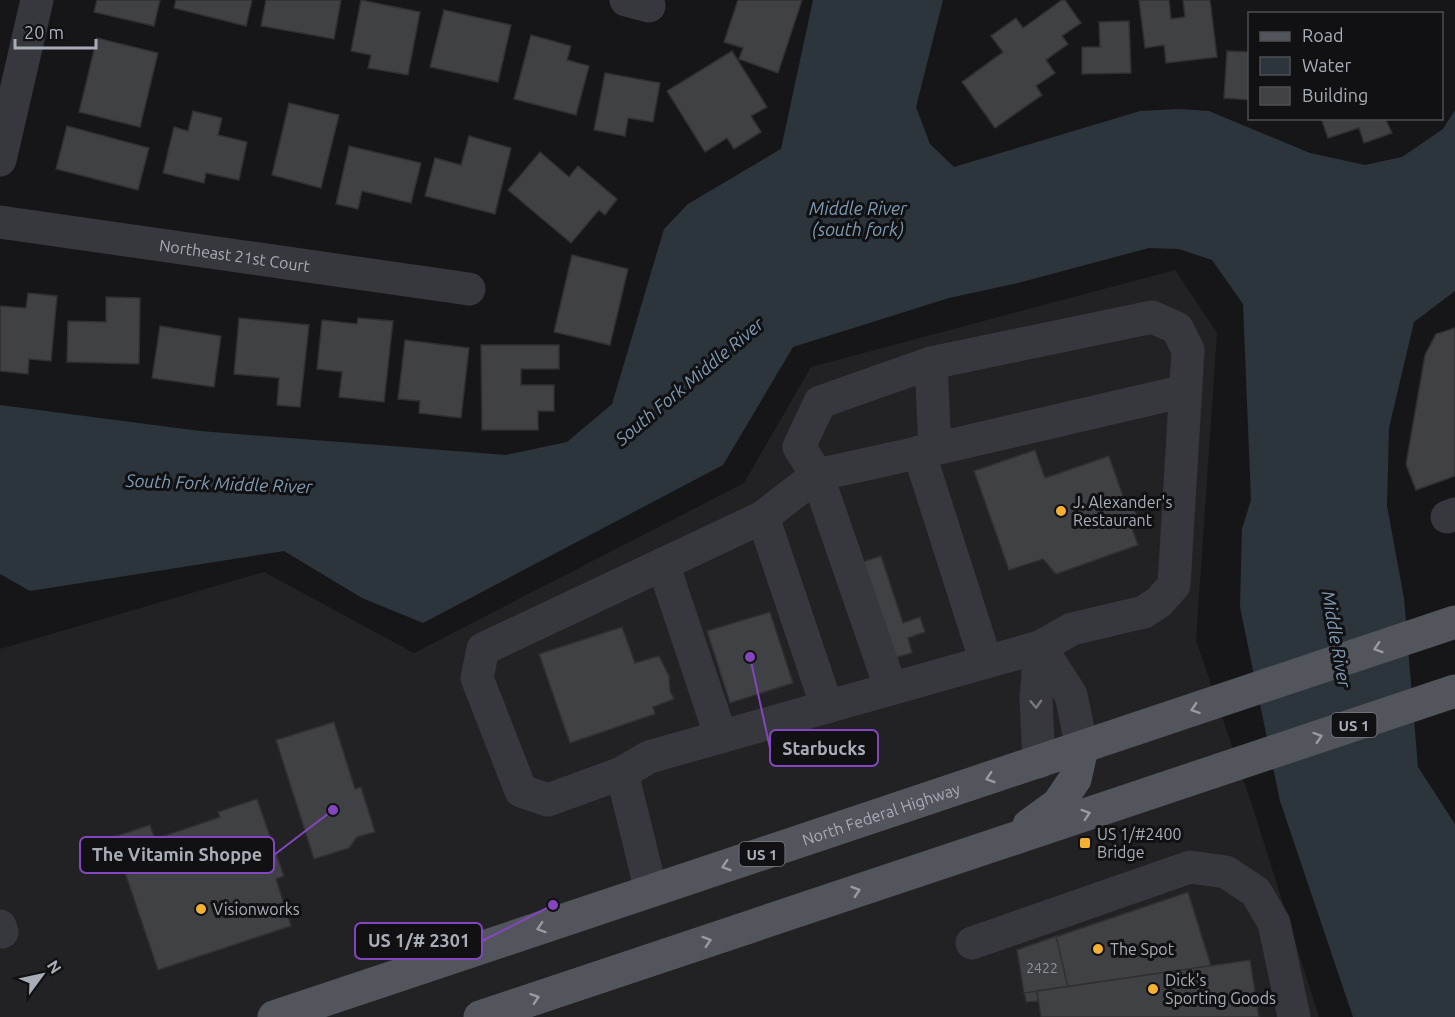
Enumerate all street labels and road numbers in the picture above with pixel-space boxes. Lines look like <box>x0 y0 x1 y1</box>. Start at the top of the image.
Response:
street label: Northeast 21st Court <box>158 236 312 275</box>
road number: US 1 <box>1332 713 1376 737</box>
street label: North Federal Highway <box>800 779 962 849</box>
road number: US 1 <box>740 842 784 866</box>

